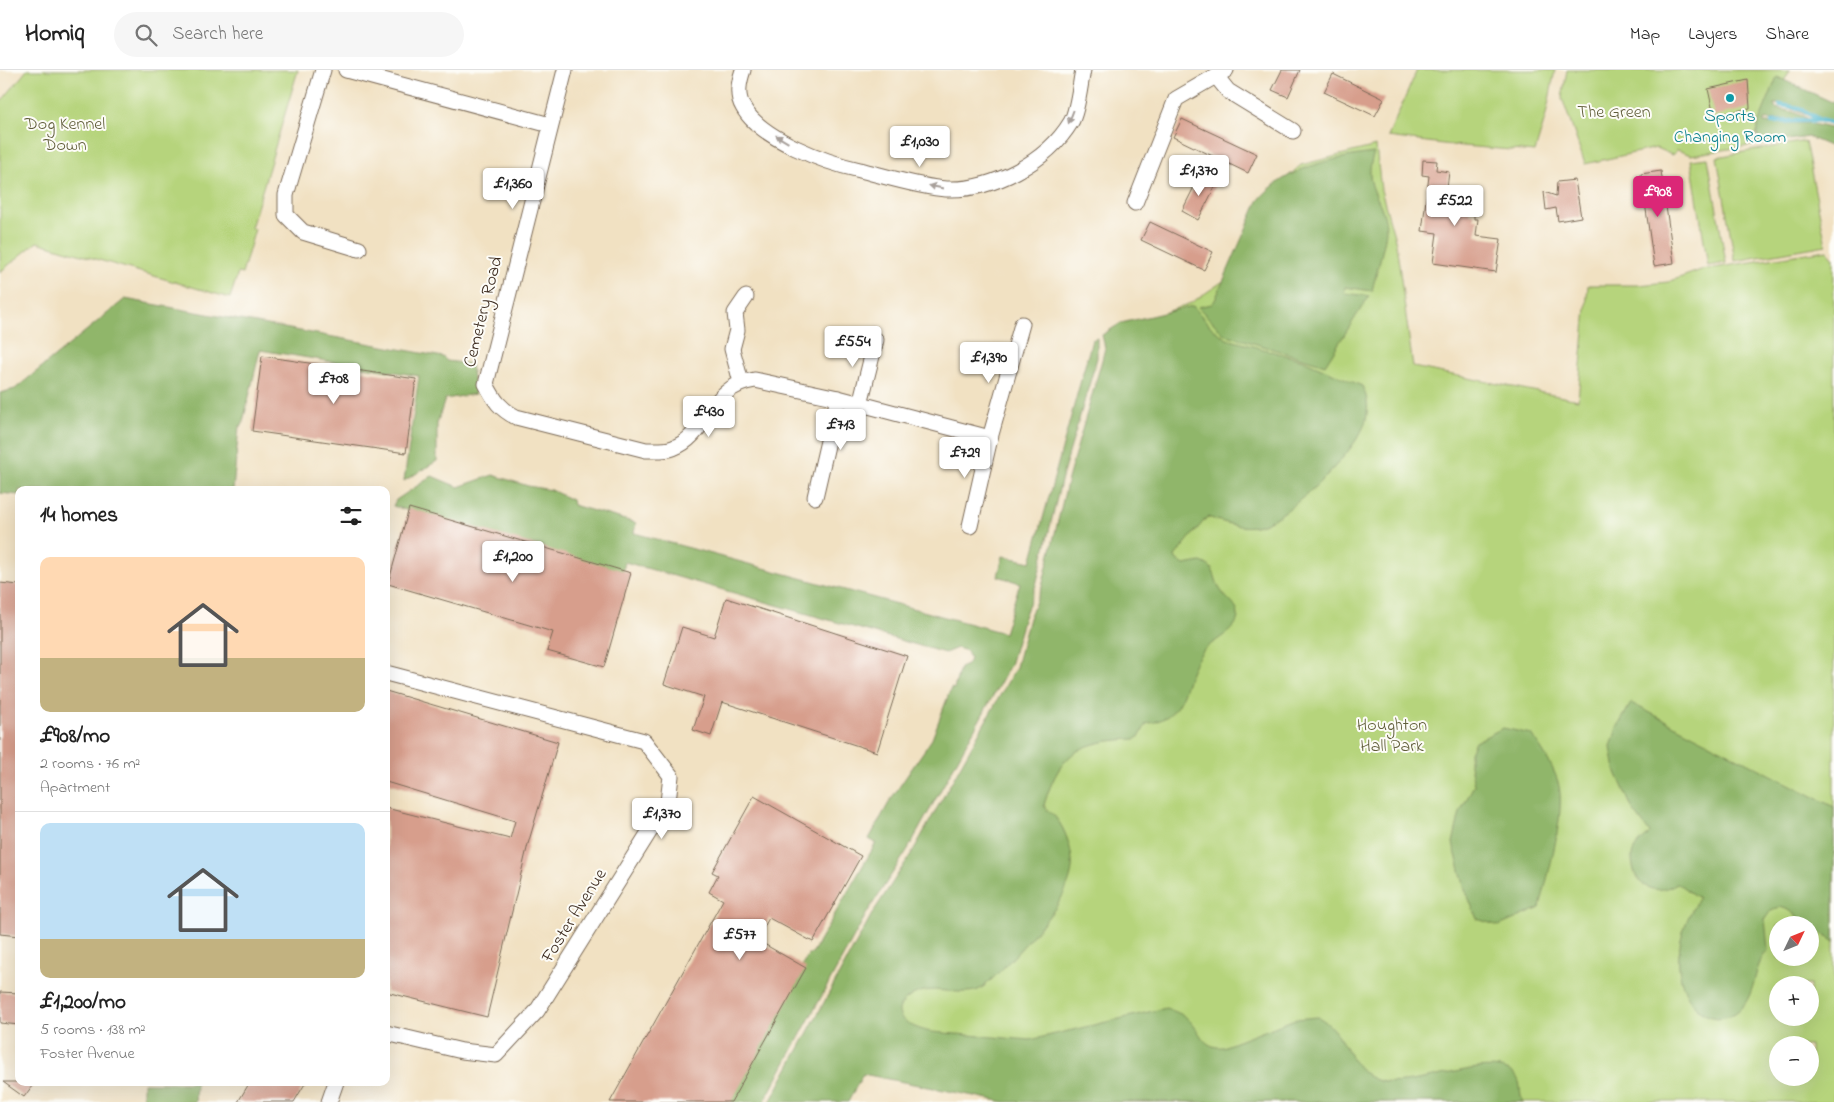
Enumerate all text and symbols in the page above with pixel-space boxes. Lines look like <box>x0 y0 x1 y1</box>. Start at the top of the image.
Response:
search box <box>114 12 464 57</box>
text: Homiq <box>25 17 84 52</box>
icon: search <box>132 21 160 49</box>
text: Search here <box>172 21 263 48</box>
text: Map <box>1630 22 1660 48</box>
text: Layers <box>1688 22 1738 48</box>
text: Share <box>1766 22 1809 48</box>
marker: Sports Changing Room <box>1724 92 1736 104</box>
park label: The Green <box>1577 100 1651 126</box>
place label: Sports Changing Room <box>1674 104 1786 152</box>
one-way arrow <box>1067 110 1075 125</box>
park label: Dog Kennel Down <box>24 112 105 159</box>
pin: £1,030 <box>879 126 961 168</box>
text: £1,030 <box>901 130 939 154</box>
one-way arrow <box>775 135 788 144</box>
pin: £1,370 <box>1158 154 1240 197</box>
text: £1,370 <box>1180 159 1218 183</box>
pin: £1,360 <box>472 168 554 210</box>
text: £1,360 <box>494 172 532 196</box>
pin: £908 <box>1628 176 1688 218</box>
text: £908 <box>1644 180 1672 204</box>
one-way arrow <box>929 183 944 191</box>
pin: £522 <box>1425 184 1485 227</box>
text: £522 <box>1437 189 1473 213</box>
street label: Cemetery Road <box>458 254 510 370</box>
pin: £554 <box>823 326 883 368</box>
text: £554 <box>836 330 871 354</box>
pin: £1,390 <box>948 342 1030 384</box>
text: £1,390 <box>971 346 1007 370</box>
pin: £708 <box>304 362 364 405</box>
text: £708 <box>319 367 349 391</box>
pin: £430 <box>679 396 739 438</box>
text: £430 <box>694 400 724 424</box>
pin: £713 <box>811 408 871 451</box>
text: £713 <box>827 413 855 437</box>
pin: £729 <box>935 436 995 479</box>
text: £729 <box>950 441 980 465</box>
text: 14 homes <box>40 501 118 531</box>
icon: filters <box>337 502 365 530</box>
pin: £1,200 <box>472 540 554 583</box>
text: £1,200 <box>493 545 533 569</box>
icon: home <box>158 590 248 680</box>
park label: Houghton Hall Park <box>1357 713 1427 760</box>
text: £908/mo <box>40 722 110 752</box>
text: 2 rooms · 76 m² <box>40 752 140 776</box>
text: Apartment <box>40 776 110 800</box>
pin: £1,370 <box>621 798 703 840</box>
text: £1,370 <box>643 802 681 826</box>
icon: home <box>158 855 248 945</box>
street label: Foster Avenue <box>535 863 615 969</box>
north arrow <box>1769 916 1819 966</box>
map controls <box>1769 916 1819 1086</box>
pin: £577 <box>710 918 770 961</box>
text: £577 <box>724 923 756 947</box>
button: + <box>1769 976 1819 1026</box>
text: £1,200/mo <box>40 988 126 1018</box>
text: 5 rooms · 138 m² <box>40 1018 146 1042</box>
button: − <box>1769 1036 1819 1086</box>
text: Foster Avenue <box>40 1042 135 1066</box>

